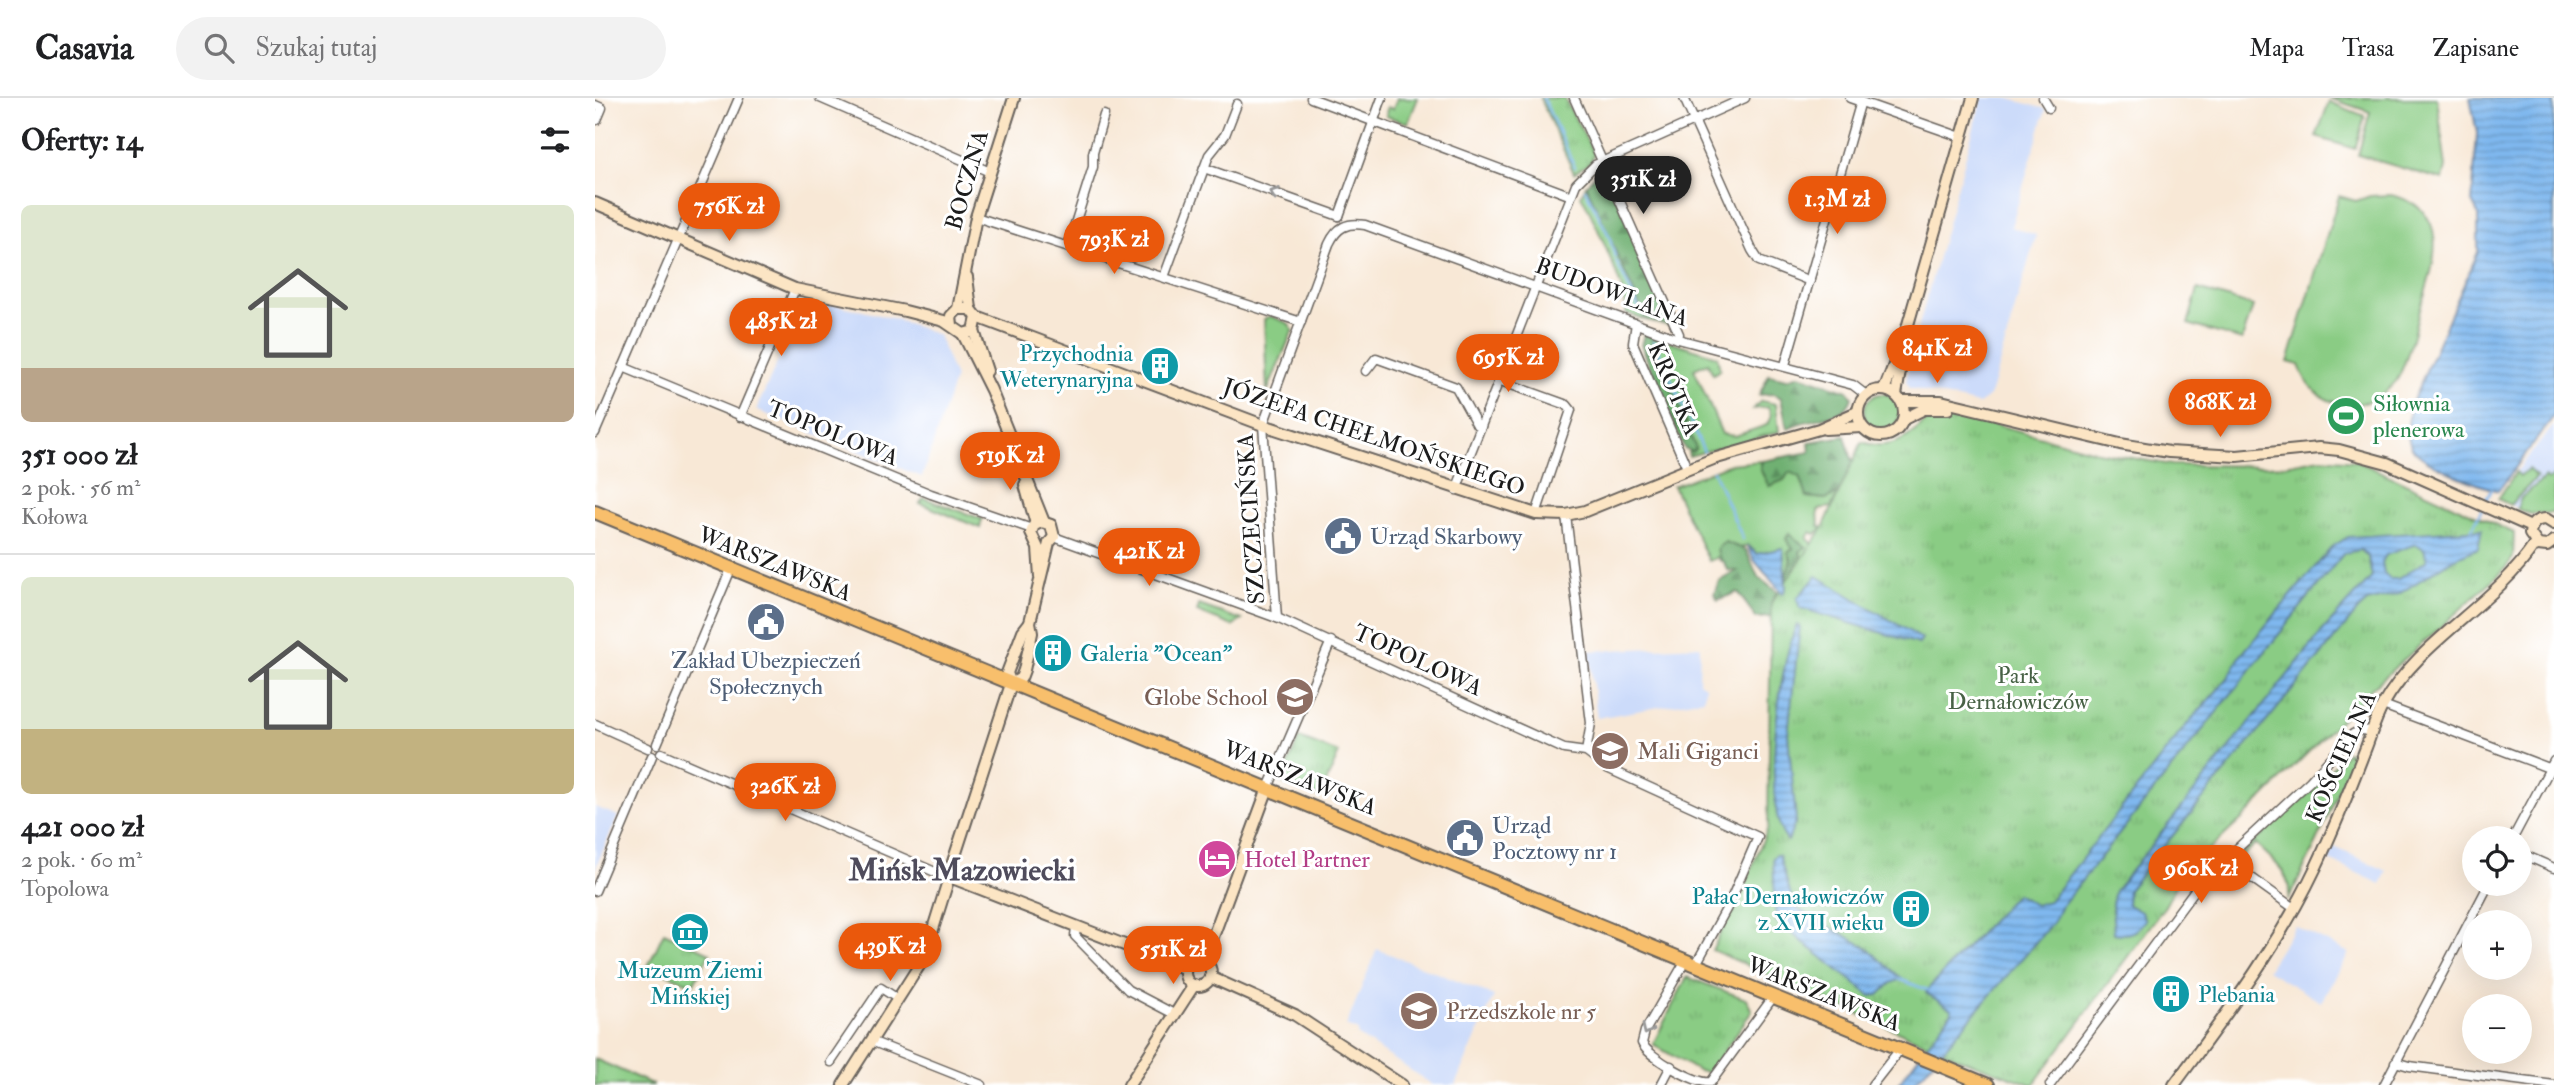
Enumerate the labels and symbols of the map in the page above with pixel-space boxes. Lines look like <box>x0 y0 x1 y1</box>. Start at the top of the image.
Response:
street label: BOCZNA <box>939 126 995 233</box>
pin: 351K zł <box>1578 156 1708 216</box>
pin: 1.3M zł <box>1772 176 1902 236</box>
pin: 756K zł <box>664 184 794 243</box>
one-way arrow <box>1269 187 1281 201</box>
pin: 793K zł <box>1049 216 1179 276</box>
street label: BUDOWLANA <box>1531 251 1693 333</box>
pin: 485K zł <box>716 299 846 358</box>
pin: 841K zł <box>1872 326 2002 385</box>
pin: 695K zł <box>1443 334 1573 394</box>
street label: KRÓTKA <box>1641 338 1707 440</box>
place label: Przychodnia Weterynaryjna <box>999 339 1134 394</box>
building icon: Przychodnia Weterynaryjna <box>1139 345 1181 387</box>
street label: JÓZEFA CHEŁMOŃSKIEGO <box>1218 371 1529 502</box>
pin: 868K zł <box>2155 380 2285 439</box>
place label: Siłownia plenerowa <box>2372 389 2465 445</box>
street label: TOPOLOWA <box>763 394 903 473</box>
sports icon: Siłownia plenerowa <box>2325 395 2367 437</box>
pin: 519K zł <box>945 432 1075 492</box>
street label: SZCZECIŃSKA <box>1231 432 1271 605</box>
public building icon: Urząd Skarbowy <box>1322 515 1364 557</box>
street label: WARSZAWSKA <box>693 520 857 608</box>
place label: Urząd Skarbowy <box>1370 522 1523 551</box>
pin: 421K zł <box>1084 528 1214 588</box>
public building icon: Zakład Ubezpieczeń Społecznych <box>745 601 787 643</box>
street label: TOPOLOWA <box>1349 617 1487 703</box>
building icon: Galeria "Ocean" <box>1032 632 1074 674</box>
place label: Galeria "Ocean" <box>1080 639 1232 668</box>
place label: Zakład Ubezpieczeń Społecznych <box>671 646 861 702</box>
park label: Park Dernałowiczów <box>1948 661 2089 716</box>
school or university icon: Globe School <box>1274 676 1316 718</box>
place label: Globe School <box>1144 683 1268 712</box>
street label: KOŚCIELNA <box>2299 686 2383 827</box>
school or university icon: Mali Giganci <box>1589 730 1631 772</box>
street label: WARSZAWSKA <box>1218 734 1382 822</box>
place label: Mali Giganci <box>1637 737 1759 766</box>
pin: 326K zł <box>720 764 850 823</box>
place label: Urząd Pocztowy nr 1 <box>1492 811 1617 866</box>
public building icon: Urząd Pocztowy nr 1 <box>1444 817 1486 859</box>
hotel icon: Hotel Partner <box>1196 838 1238 880</box>
place label: Hotel Partner <box>1244 845 1370 874</box>
pin: 960K zł <box>2136 846 2266 905</box>
district label: Mińsk Mazowiecki <box>848 852 1075 889</box>
place label: Pałac Dernałowiczów z XVII wieku <box>1691 882 1885 937</box>
building icon: Pałac Dernałowiczów z XVII wieku <box>1890 888 1932 930</box>
museum icon: Muzeum Ziemi Mińskiej <box>669 911 711 953</box>
pin: 439K zł <box>825 924 955 983</box>
pin: 551K zł <box>1108 926 1238 986</box>
street label: WARSZAWSKA <box>1742 950 1906 1038</box>
place label: Muzeum Ziemi Mińskiej <box>617 956 763 1011</box>
building icon: Plebania <box>2150 973 2192 1015</box>
place label: Plebania <box>2198 980 2276 1009</box>
school or university icon: Przedszkole nr 5 <box>1398 990 1440 1032</box>
place label: Przedszkole nr 5 <box>1446 997 1596 1026</box>
one-way arrow <box>1641 1023 1655 1035</box>

